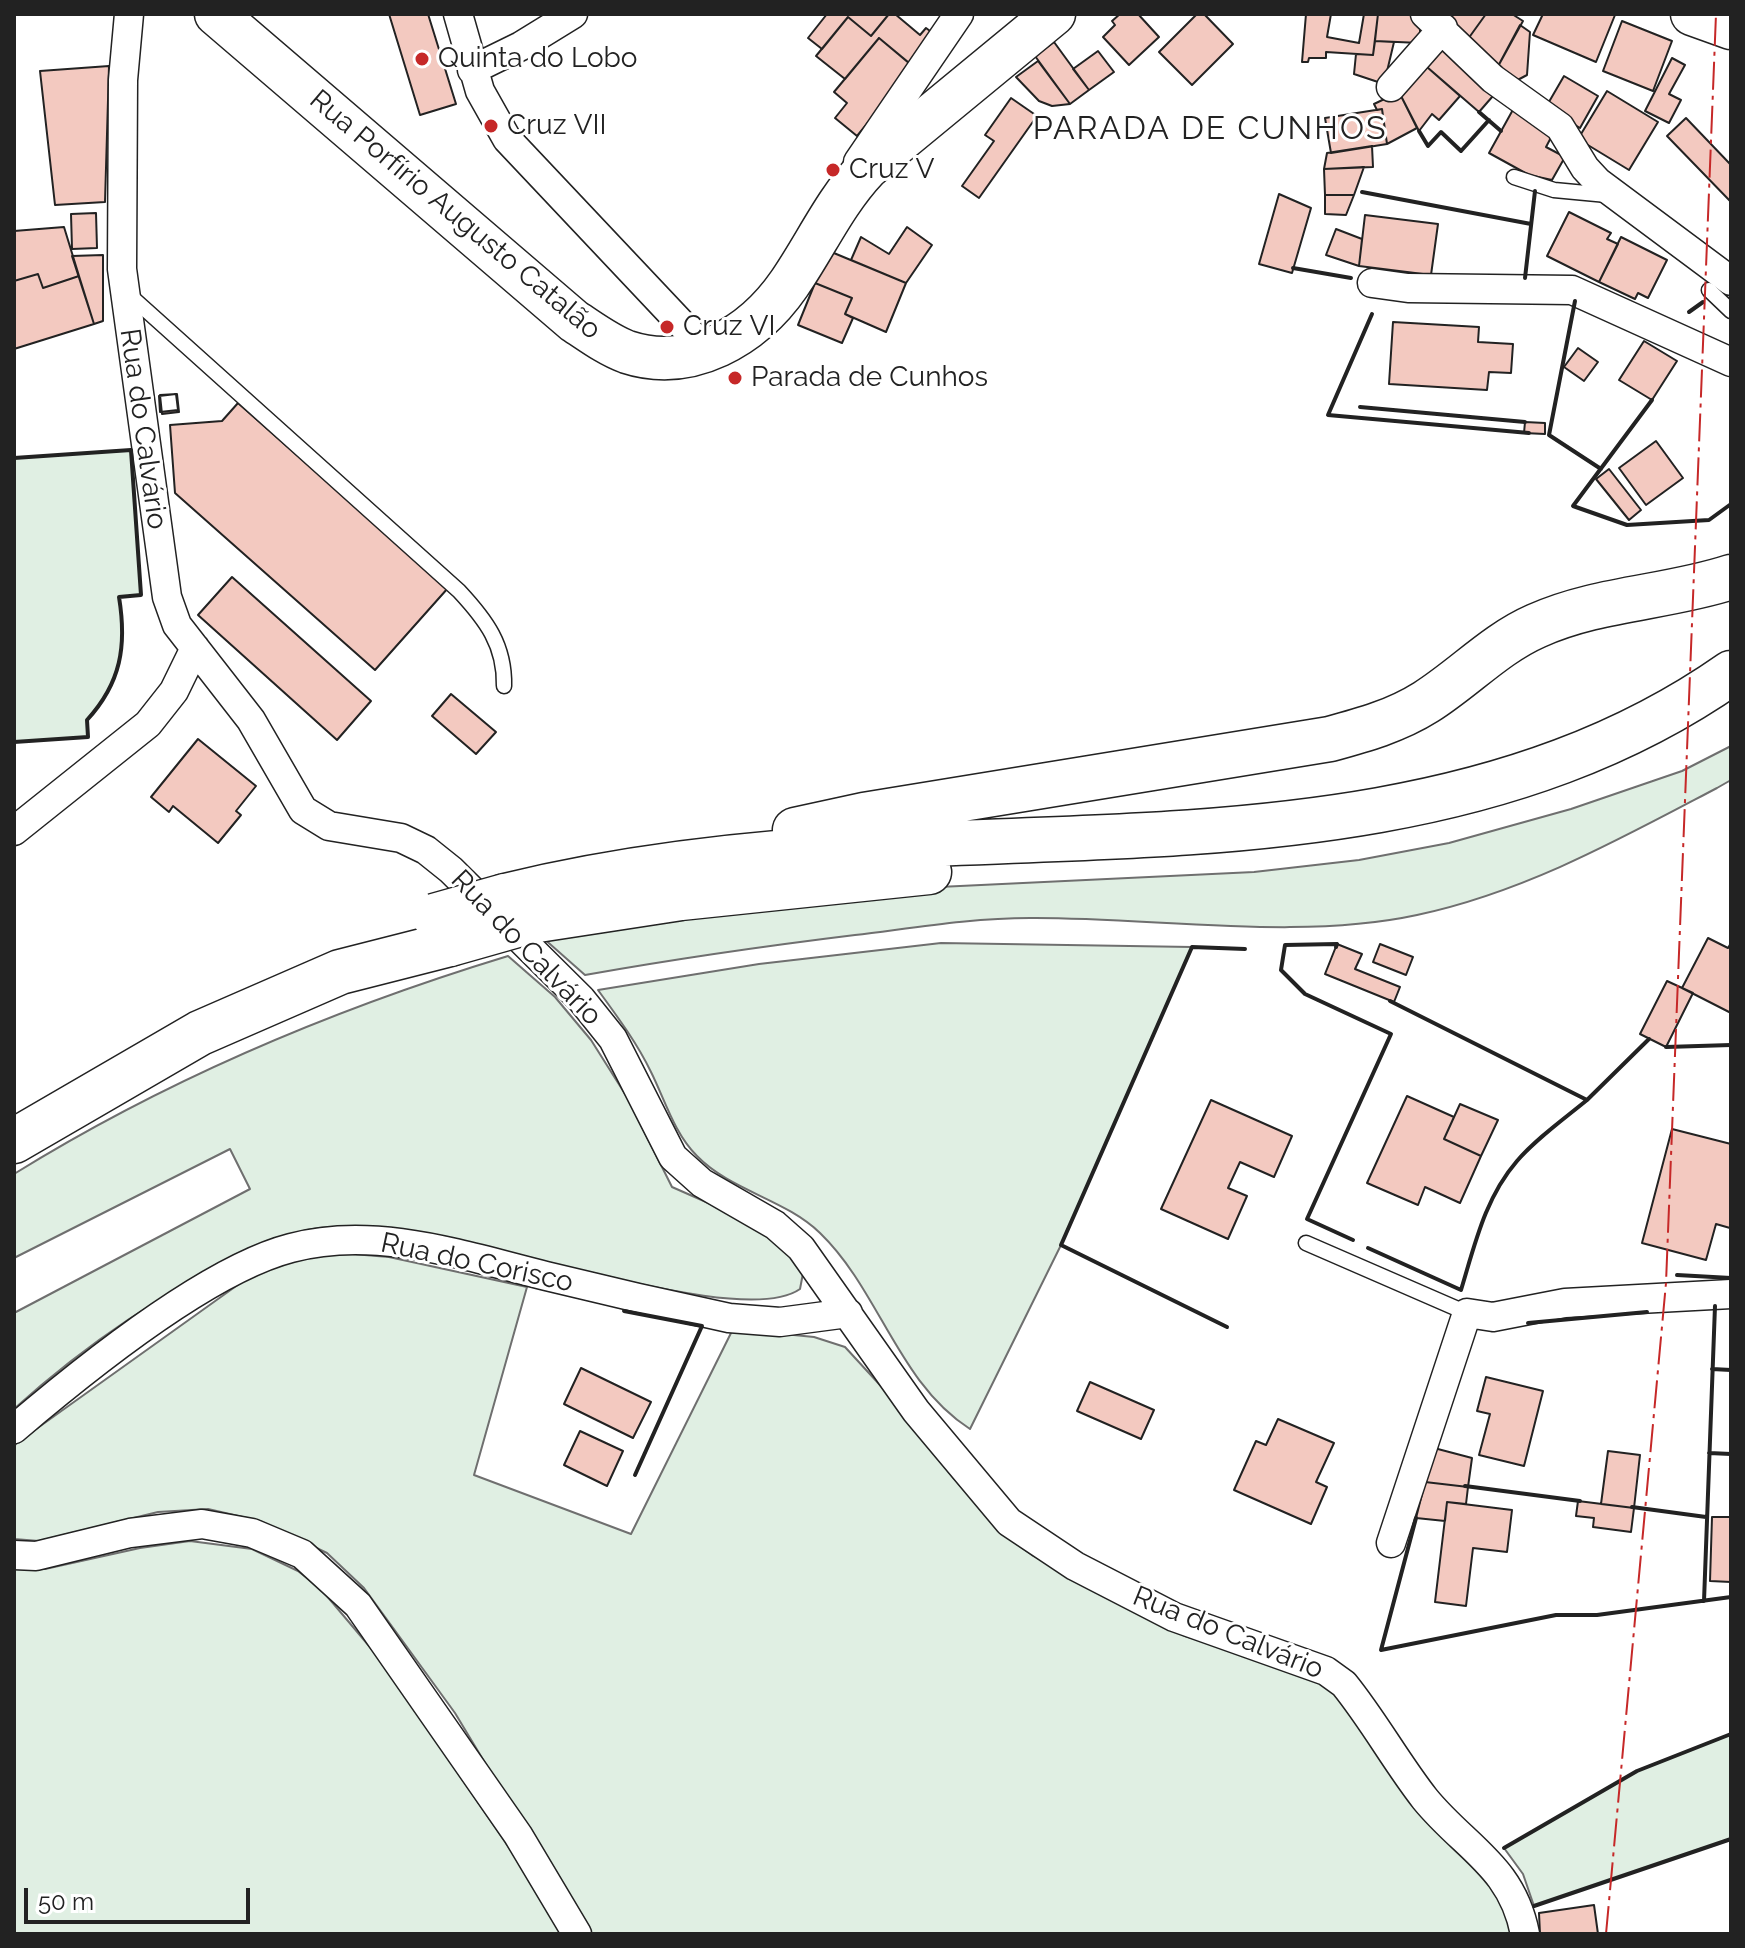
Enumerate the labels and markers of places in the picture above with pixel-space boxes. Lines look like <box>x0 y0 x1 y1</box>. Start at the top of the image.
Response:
place label: Quinta do Lobo <box>438 42 637 76</box>
marker: Quinta do Lobo <box>413 50 431 68</box>
place label: Cruz VII <box>507 109 606 143</box>
marker: Cruz VII <box>482 117 500 135</box>
place label: Cruz V <box>849 153 935 187</box>
marker: Cruz V <box>824 161 842 179</box>
place label: Cruz VI <box>683 310 776 344</box>
marker: Cruz VI <box>658 318 676 336</box>
place label: Parada de Cunhos <box>751 361 988 395</box>
marker: Parada de Cunhos <box>726 369 744 387</box>

